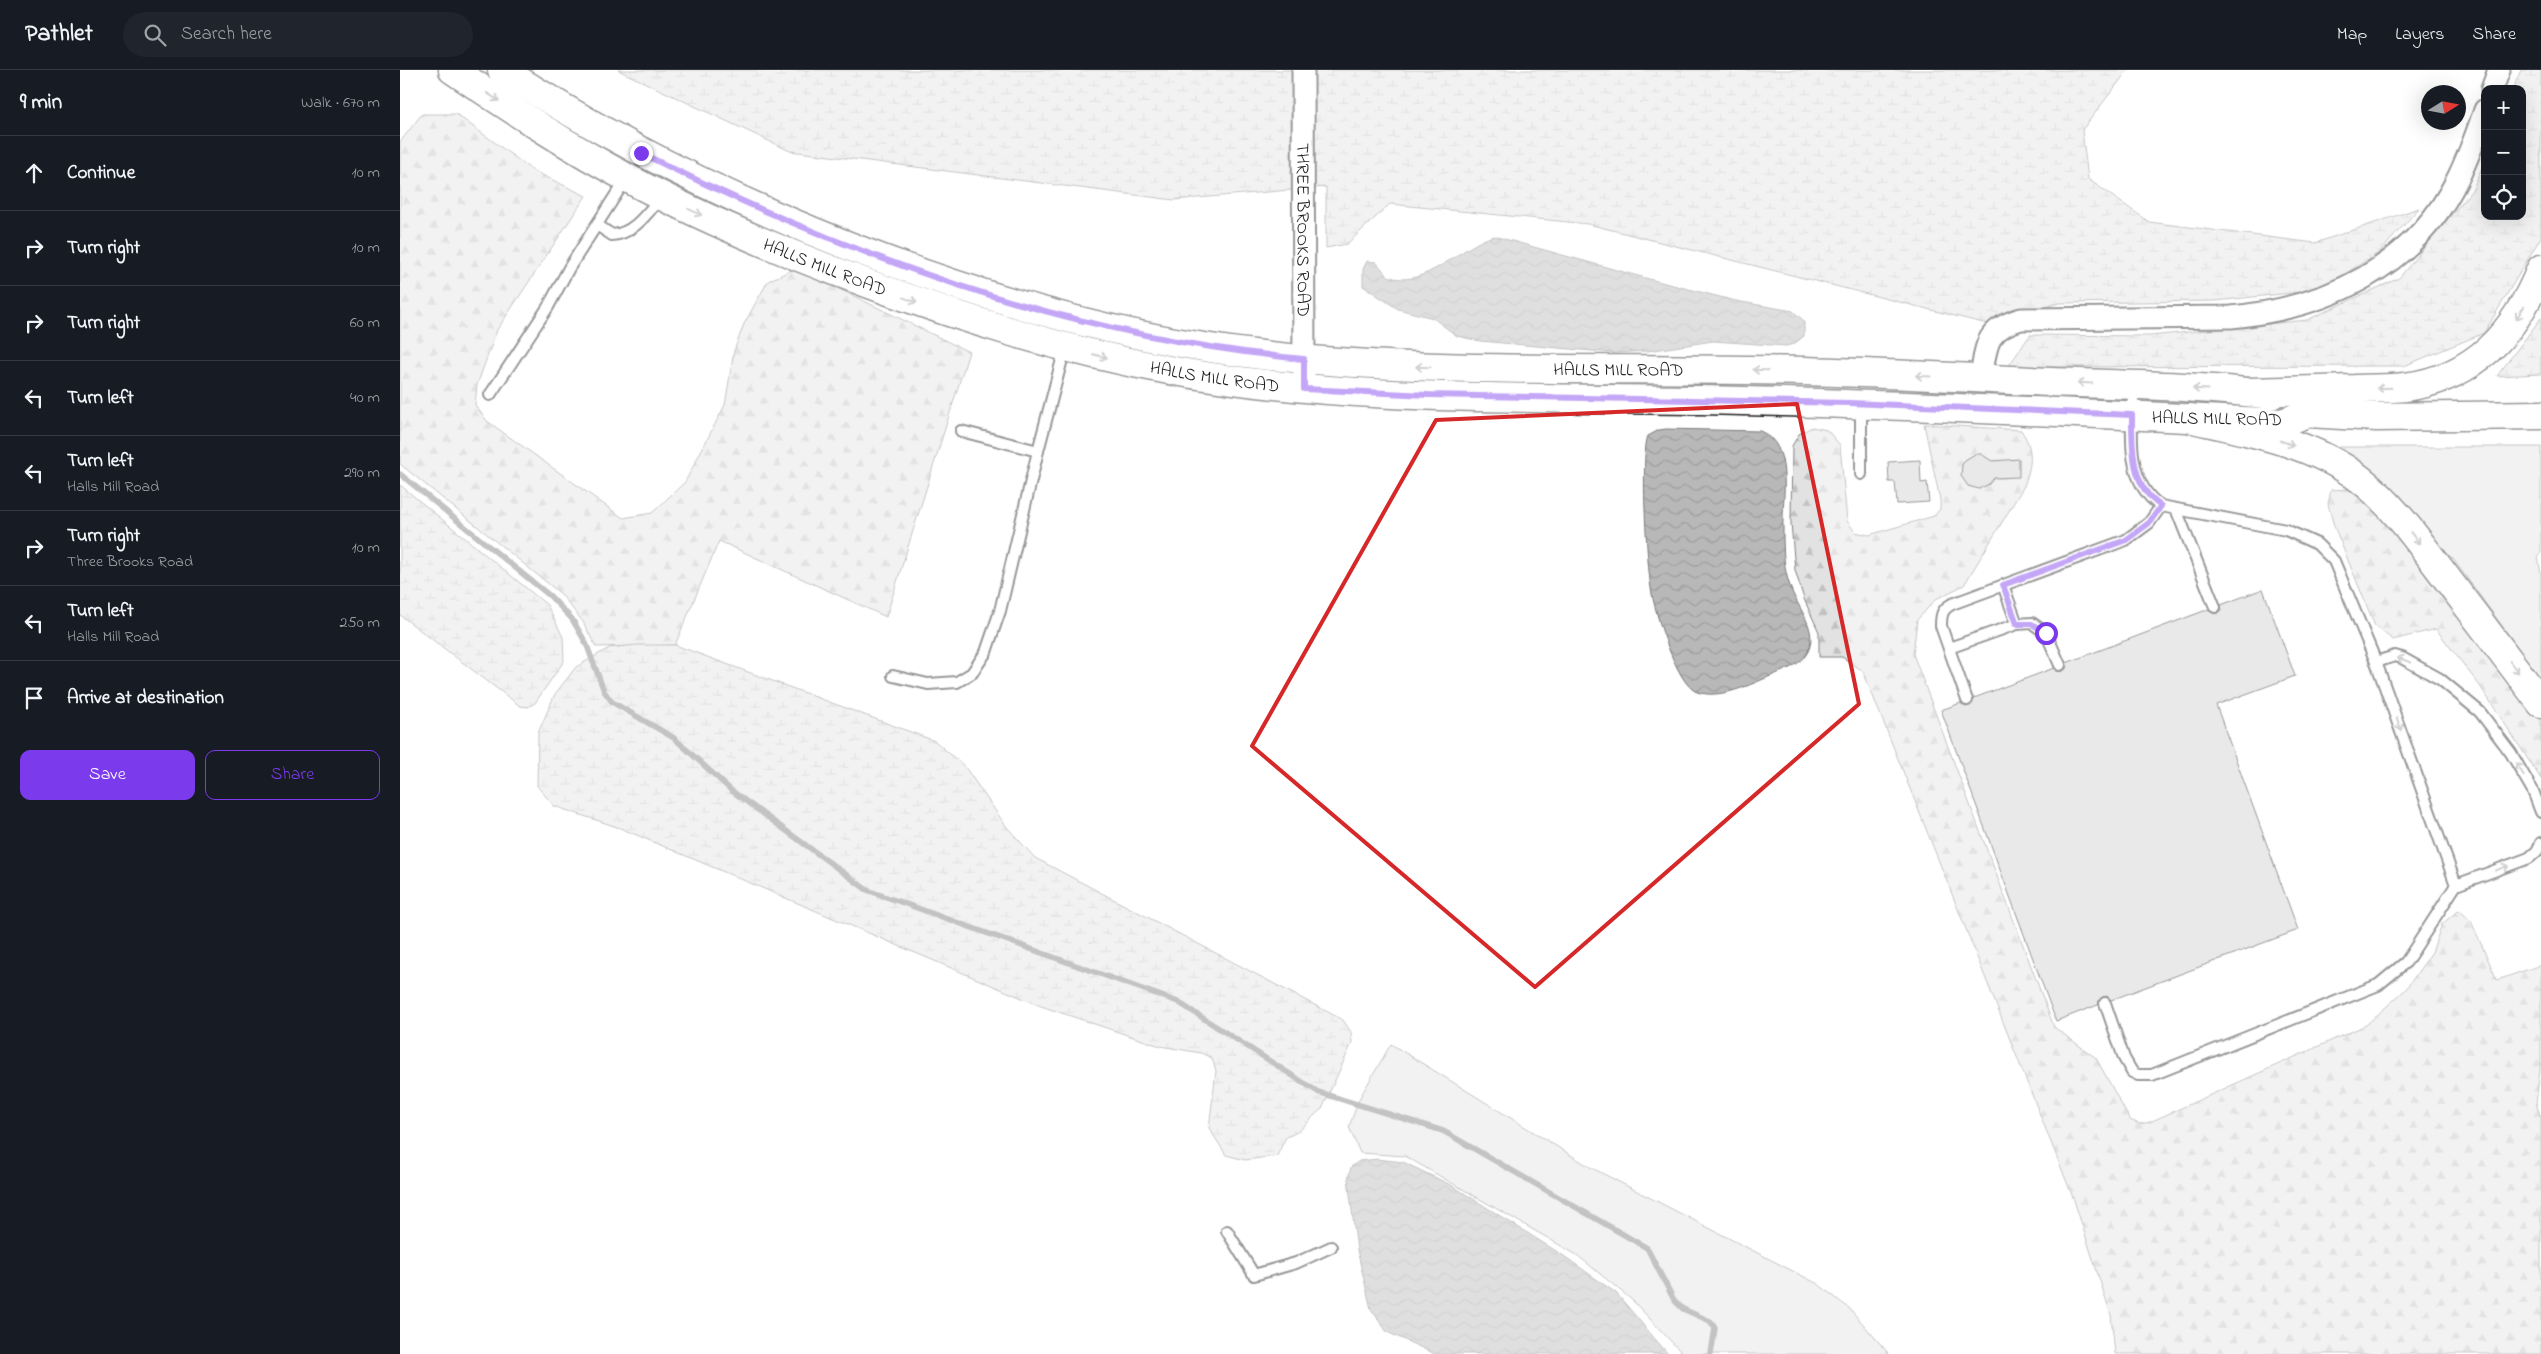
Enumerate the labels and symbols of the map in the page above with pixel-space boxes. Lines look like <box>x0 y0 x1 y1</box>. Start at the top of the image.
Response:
north arrow <box>2421 85 2466 130</box>
one-way arrow <box>486 92 500 102</box>
route end <box>630 142 653 165</box>
street label: THREE BROOKS ROAD <box>1288 143 1315 317</box>
one-way arrow <box>687 208 702 217</box>
street label: HALLS MILL ROAD <box>759 233 890 304</box>
one-way arrow <box>902 296 918 305</box>
one-way arrow <box>2515 306 2525 320</box>
one-way arrow <box>1091 352 1107 361</box>
street label: HALLS MILL ROAD <box>1148 356 1280 401</box>
street label: HALLS MILL ROAD <box>1553 358 1684 385</box>
one-way arrow <box>1415 362 1431 371</box>
one-way arrow <box>1752 366 1768 375</box>
one-way arrow <box>1915 371 1931 381</box>
one-way arrow <box>2077 379 2093 388</box>
one-way arrow <box>2376 383 2392 392</box>
one-way arrow <box>2192 385 2208 394</box>
street label: HALLS MILL ROAD <box>2152 406 2282 434</box>
one-way arrow <box>2279 439 2295 449</box>
one-way arrow <box>2410 531 2421 544</box>
route start <box>2035 622 2058 645</box>
one-way arrow <box>2397 654 2412 664</box>
one-way arrow <box>2508 660 2519 673</box>
one-way arrow <box>2395 716 2404 731</box>
one-way arrow <box>2515 762 2525 776</box>
one-way arrow <box>2494 863 2509 872</box>

